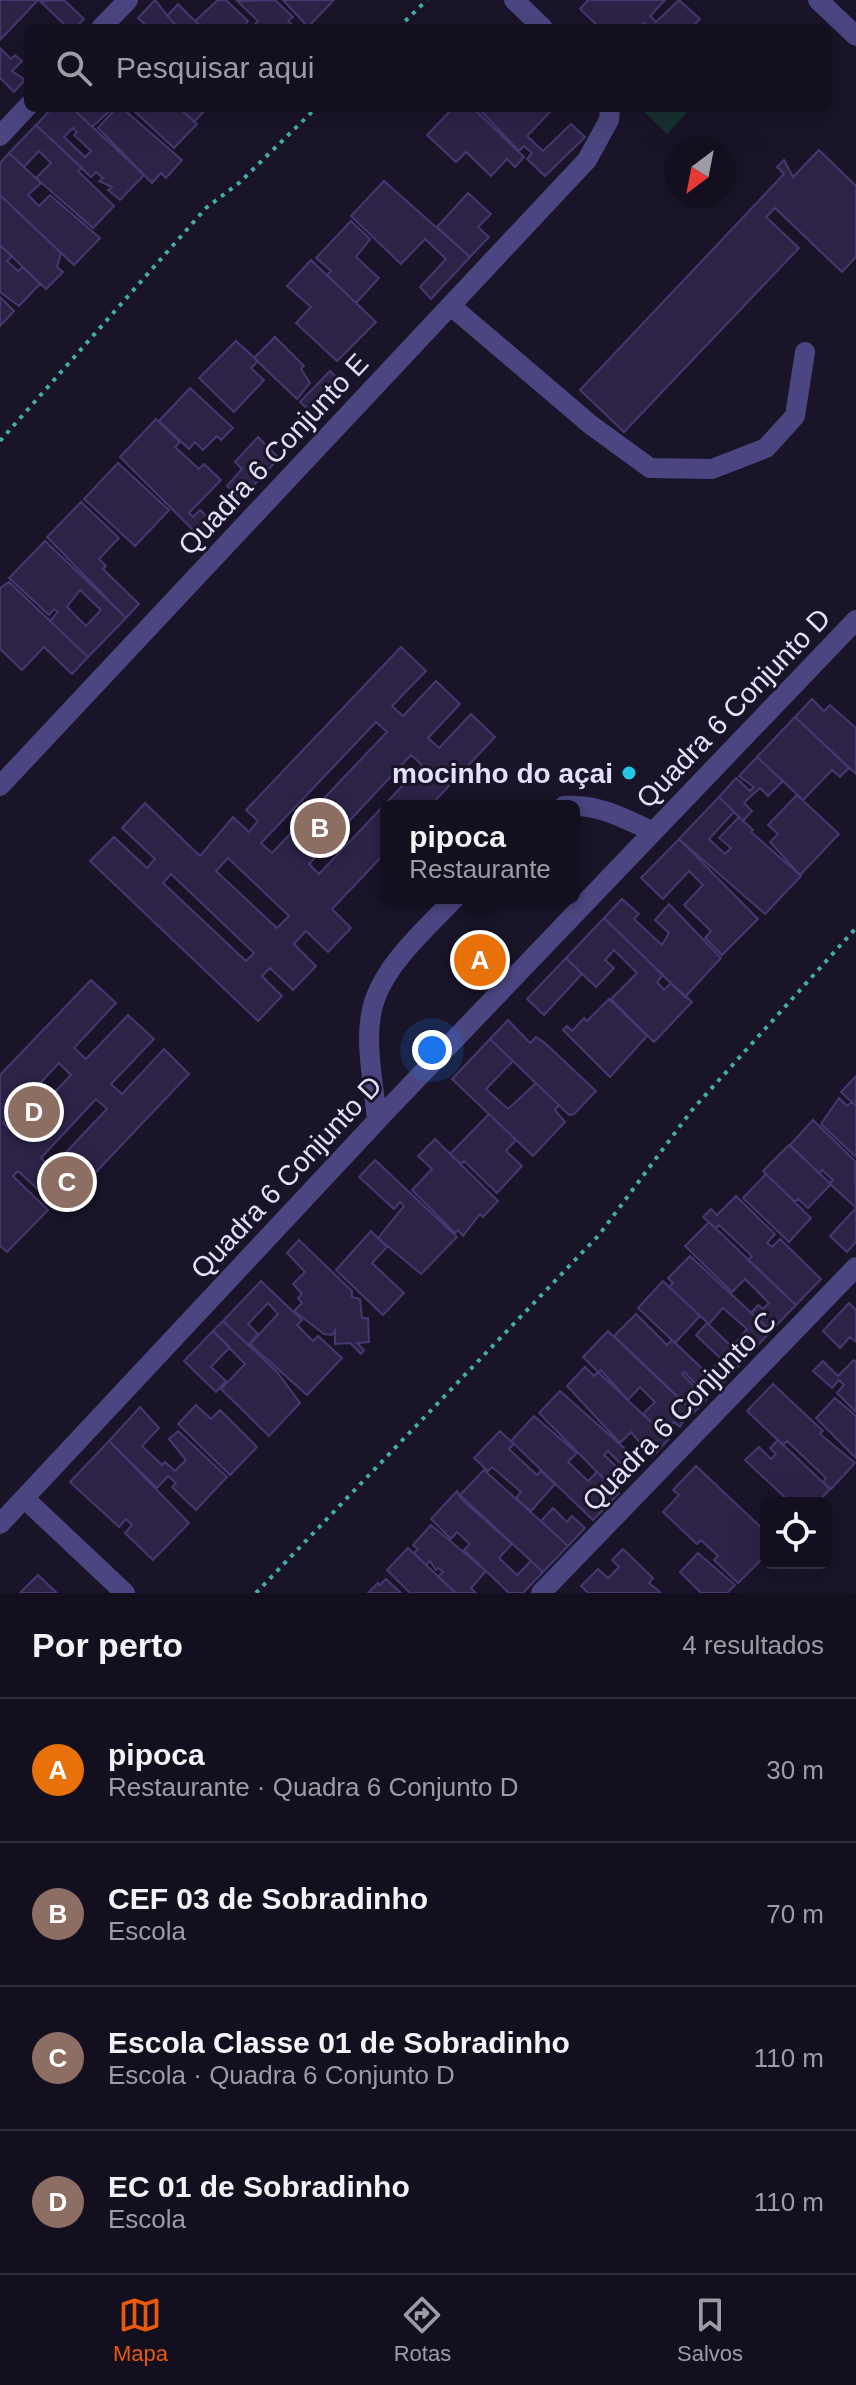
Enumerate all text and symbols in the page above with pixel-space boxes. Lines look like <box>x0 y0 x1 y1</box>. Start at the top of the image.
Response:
search box <box>24 24 832 112</box>
icon: search <box>52 46 96 90</box>
text: Pesquisar aqui <box>116 51 314 84</box>
north arrow <box>664 136 736 208</box>
street label: Quadra 6 Conjunto E <box>172 348 374 561</box>
street label: Quadra 6 Conjunto D <box>630 602 836 814</box>
place label: mocinho do açai <box>392 758 613 789</box>
marker: mocinho do açai <box>620 764 638 782</box>
pin: B <box>294 798 346 858</box>
popup <box>380 800 580 904</box>
text: pipoca <box>409 820 506 853</box>
text: Restaurante <box>409 854 551 884</box>
pin: A <box>454 930 506 990</box>
your location <box>412 1030 452 1070</box>
street label: Quadra 6 Conjunto D <box>185 1070 388 1285</box>
pin: D <box>8 1082 60 1142</box>
pin: C <box>41 1152 93 1212</box>
street label: Quadra 6 Conjunto C <box>576 1305 782 1517</box>
map controls <box>760 1497 832 1569</box>
button: locate <box>760 1497 832 1569</box>
text: Por perto <box>32 1626 183 1664</box>
text: 4 resultados <box>682 1630 824 1660</box>
text: pipoca <box>108 1738 205 1771</box>
text: A <box>49 1755 67 1785</box>
text: 30 m <box>766 1755 824 1785</box>
text: Restaurante · Quadra 6 Conjunto D <box>108 1772 518 1802</box>
text: CEF 03 de Sobradinho <box>108 1882 428 1915</box>
text: B <box>49 1899 67 1929</box>
text: 70 m <box>766 1899 824 1929</box>
text: Escola <box>108 1916 186 1946</box>
text: Escola Classe 01 de Sobradinho <box>108 2026 570 2059</box>
text: C <box>49 2043 67 2073</box>
text: 110 m <box>754 2043 824 2073</box>
text: Escola · Quadra 6 Conjunto D <box>108 2060 455 2090</box>
text: EC 01 de Sobradinho <box>108 2170 410 2203</box>
text: D <box>49 2187 67 2217</box>
text: 110 m <box>754 2187 824 2217</box>
text: Escola <box>108 2204 186 2234</box>
tab: Mapa <box>113 2293 168 2367</box>
tab: Rotas <box>394 2293 451 2367</box>
tab: Salvos <box>677 2293 743 2367</box>

